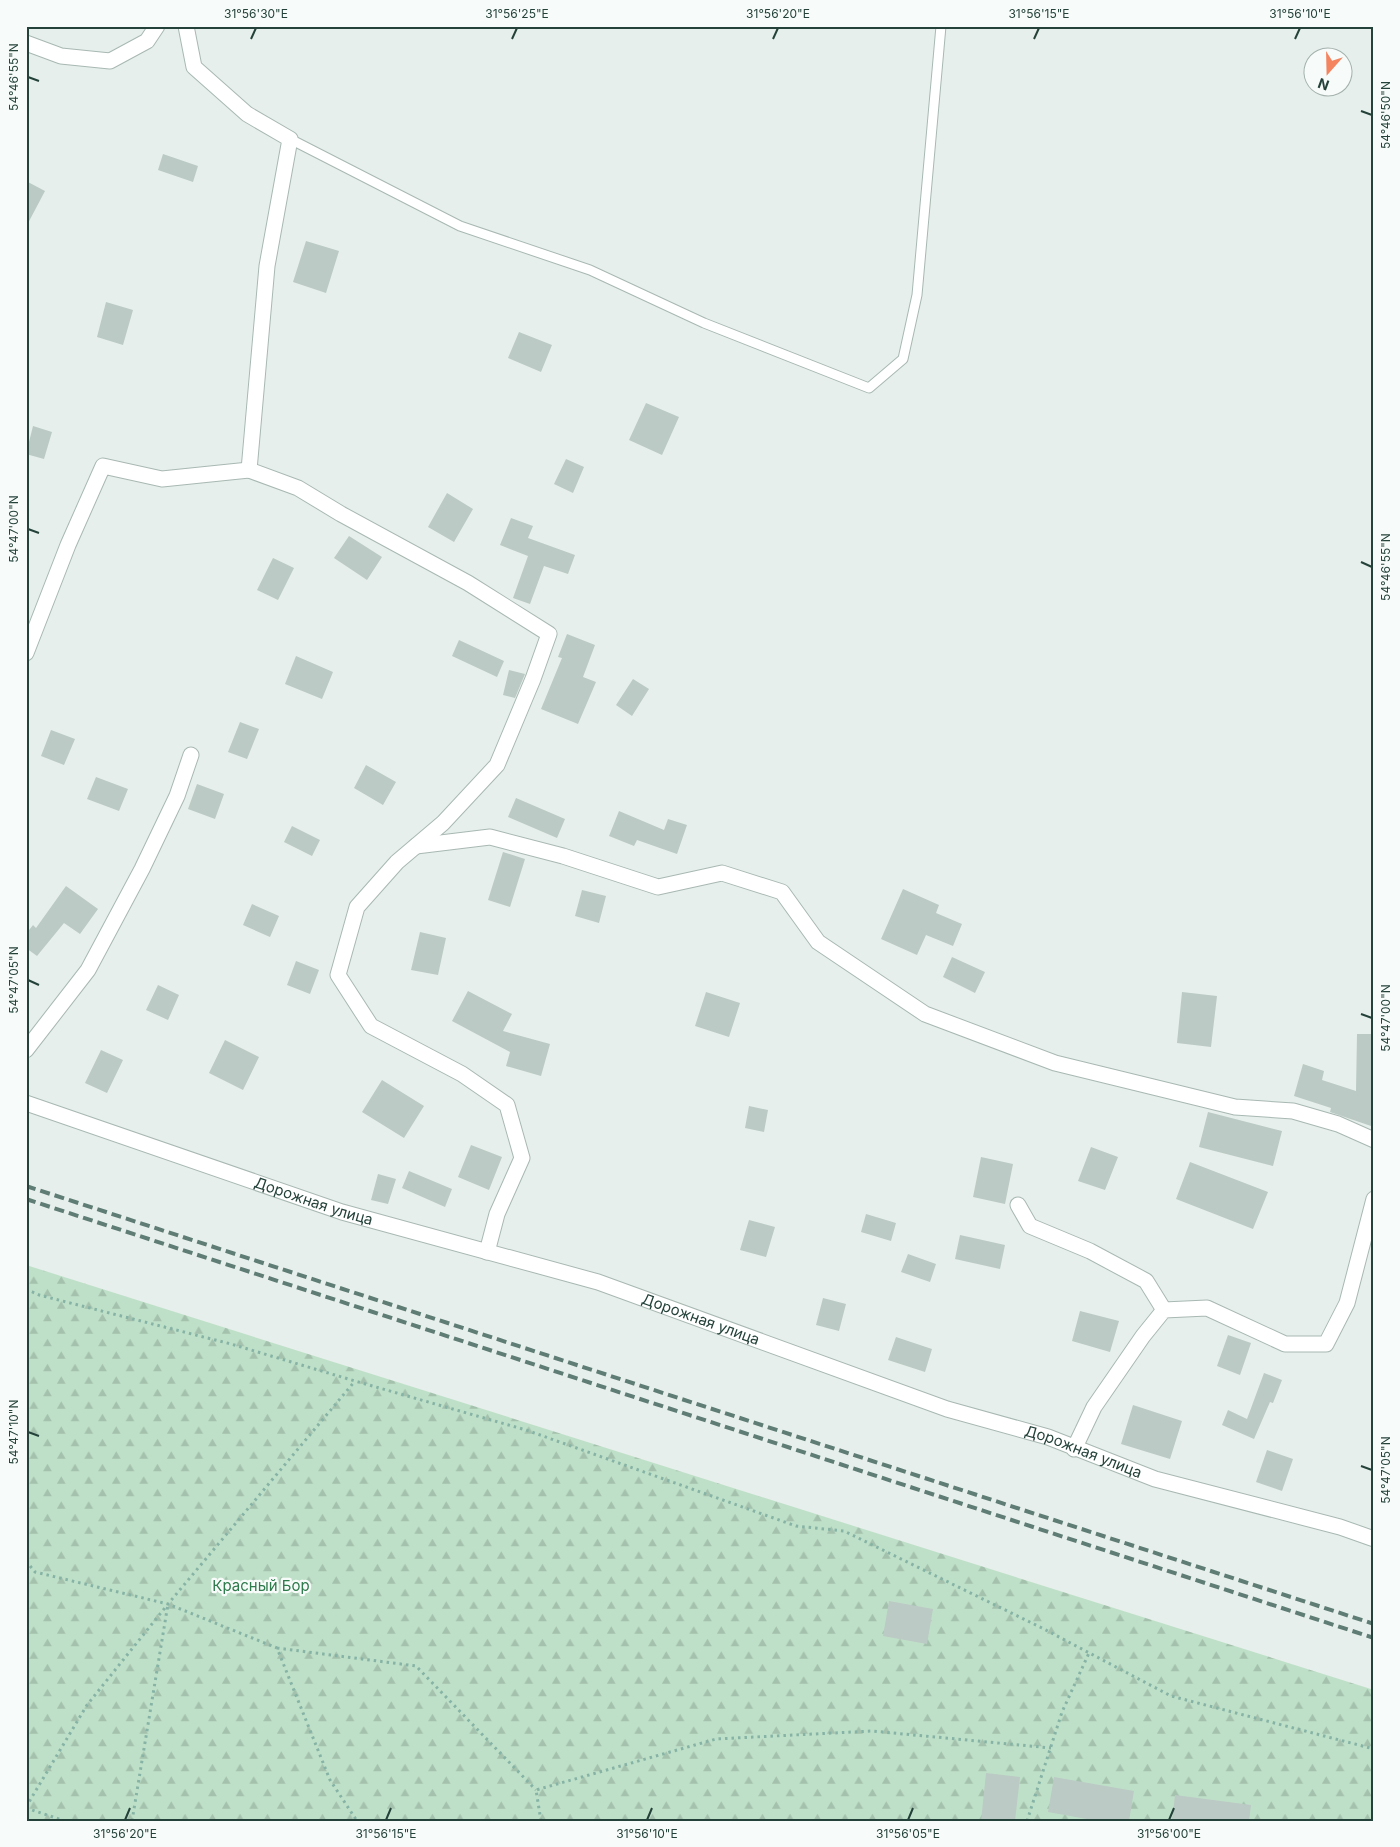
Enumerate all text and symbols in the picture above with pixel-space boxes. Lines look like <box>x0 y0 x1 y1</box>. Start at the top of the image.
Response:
text: 31°56'30"E <box>224 6 288 21</box>
text: 31°56'25"E <box>485 6 549 21</box>
text: 31°56'20"E <box>746 6 810 21</box>
text: 31°56'15"E <box>1008 6 1070 21</box>
text: 31°56'10"E <box>1269 6 1331 21</box>
text: 54°46'55"N <box>6 43 21 111</box>
north arrow <box>1302 48 1352 98</box>
text: N <box>1315 75 1331 94</box>
text: 54°46'50"N <box>1378 81 1393 149</box>
text: 54°47'00"N <box>6 495 21 563</box>
text: 54°46'55"N <box>1378 533 1393 601</box>
text: 54°47'05"N <box>6 946 21 1014</box>
text: 54°47'00"N <box>1378 984 1393 1052</box>
street label: Дорожная улица <box>252 1172 375 1229</box>
street label: Дорожная улица <box>639 1289 762 1349</box>
text: 54°47'10"N <box>6 1400 21 1464</box>
street label: Дорожная улица <box>1023 1421 1145 1482</box>
text: 54°47'05"N <box>1378 1436 1393 1504</box>
park label: Красный Бор <box>212 1576 310 1595</box>
text: 31°56'20"E <box>93 1826 157 1841</box>
text: 31°56'15"E <box>355 1826 417 1841</box>
text: 31°56'10"E <box>616 1826 678 1841</box>
text: 31°56'05"E <box>876 1826 940 1841</box>
text: 31°56'00"E <box>1137 1826 1201 1841</box>

